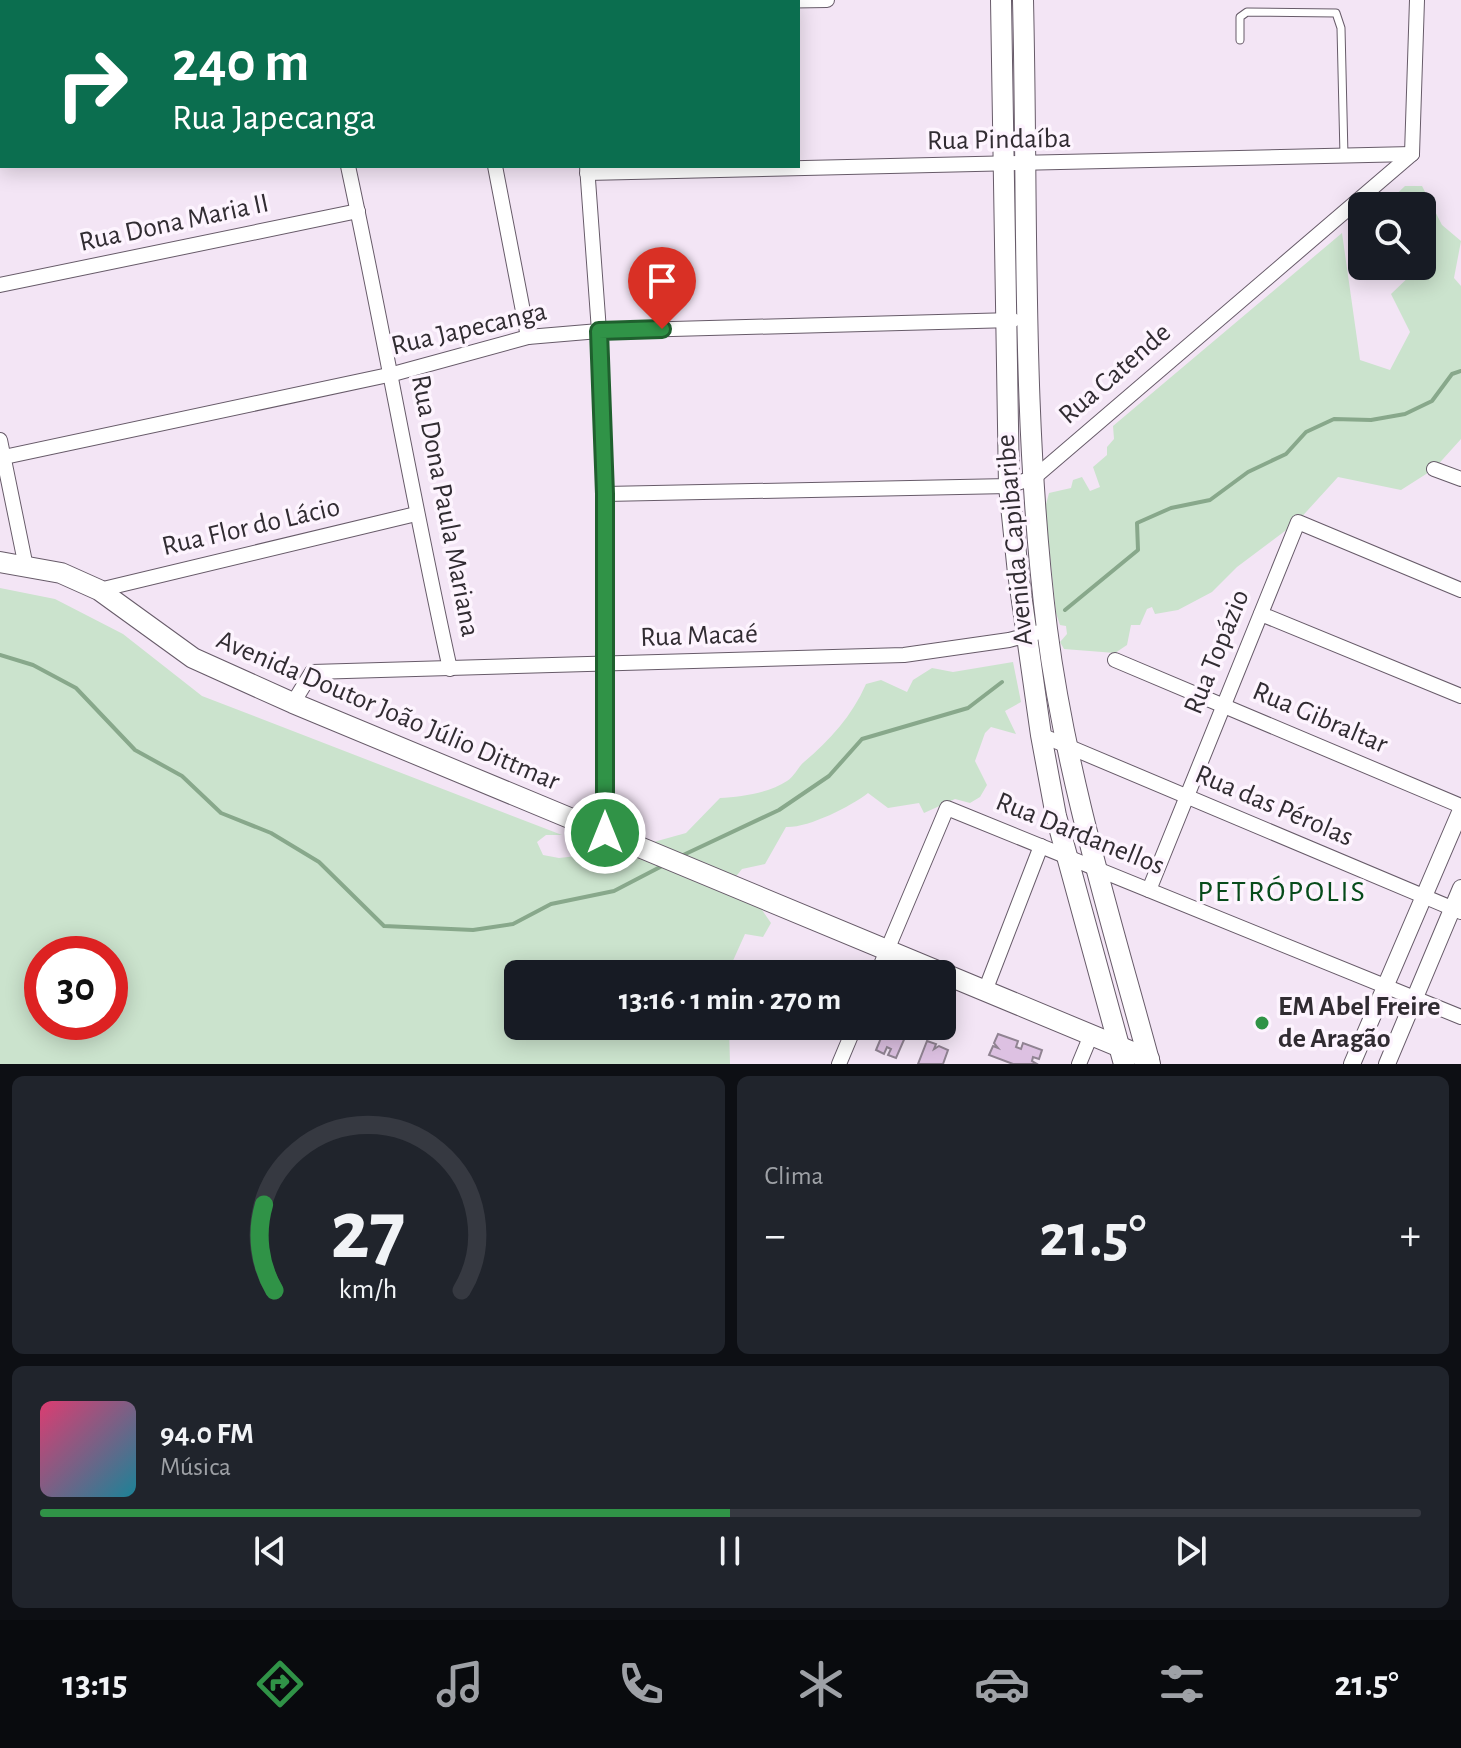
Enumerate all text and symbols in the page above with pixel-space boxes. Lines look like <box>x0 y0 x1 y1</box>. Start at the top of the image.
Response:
icon: right <box>40 32 144 136</box>
text: 240 m <box>172 35 309 91</box>
text: Rua Japecanga <box>172 100 376 136</box>
street label: Rua Pindaíba <box>927 125 1071 155</box>
street label: Rua Dona Maria II <box>77 189 271 257</box>
map controls <box>1348 192 1436 280</box>
button: search <box>1348 192 1436 280</box>
pin <box>628 247 696 329</box>
icon: arrive <box>640 259 684 303</box>
street label: Rua Japecanga <box>388 297 550 361</box>
street label: Rua Catende <box>1054 318 1176 430</box>
street label: Rua Dona Paula Mariana <box>406 373 484 639</box>
street label: Avenida Capibaribe <box>992 433 1038 647</box>
street label: Rua Flor do Lácio <box>159 493 343 561</box>
street label: Rua Topázio <box>1179 586 1255 718</box>
street label: Rua Macaé <box>640 620 758 652</box>
street label: Avenida Doutor João Júlio Dittmar <box>212 626 564 796</box>
street label: Rua Gibraltar <box>1248 677 1392 759</box>
street label: Rua das Pérolas <box>1191 760 1357 852</box>
street label: Rua Dardanellos <box>992 787 1168 881</box>
position arrow <box>563 791 647 875</box>
district label: PETRÓPOLIS <box>1197 875 1367 907</box>
speed limit sign: 30 <box>24 936 128 1040</box>
text: 13:16 · 1 min · 270 m <box>619 985 841 1015</box>
place label: EM Abel Freire de Aragão <box>1278 993 1441 1053</box>
marker: EM Abel Freire de Aragão <box>1253 1014 1271 1032</box>
text: Clima <box>765 1163 824 1189</box>
text: 27 <box>331 1190 406 1274</box>
text: 21.5° <box>1039 1207 1146 1267</box>
text: − <box>765 1214 786 1258</box>
text: + <box>1400 1214 1421 1258</box>
text: km/h <box>339 1275 398 1304</box>
text: 94.0 FM <box>160 1419 254 1449</box>
text: Música <box>160 1454 231 1480</box>
icon: previous <box>248 1529 292 1573</box>
icon: pause <box>708 1529 752 1573</box>
icon: next <box>1169 1529 1213 1573</box>
icon: directions <box>252 1656 308 1712</box>
icon: music <box>432 1656 488 1712</box>
icon: phone <box>613 1656 669 1712</box>
icon: climate <box>793 1656 849 1712</box>
icon: car <box>974 1656 1030 1712</box>
icon: filters <box>1154 1656 1210 1712</box>
text: 13:15 <box>62 1666 127 1702</box>
text: 21.5° <box>1335 1666 1399 1702</box>

